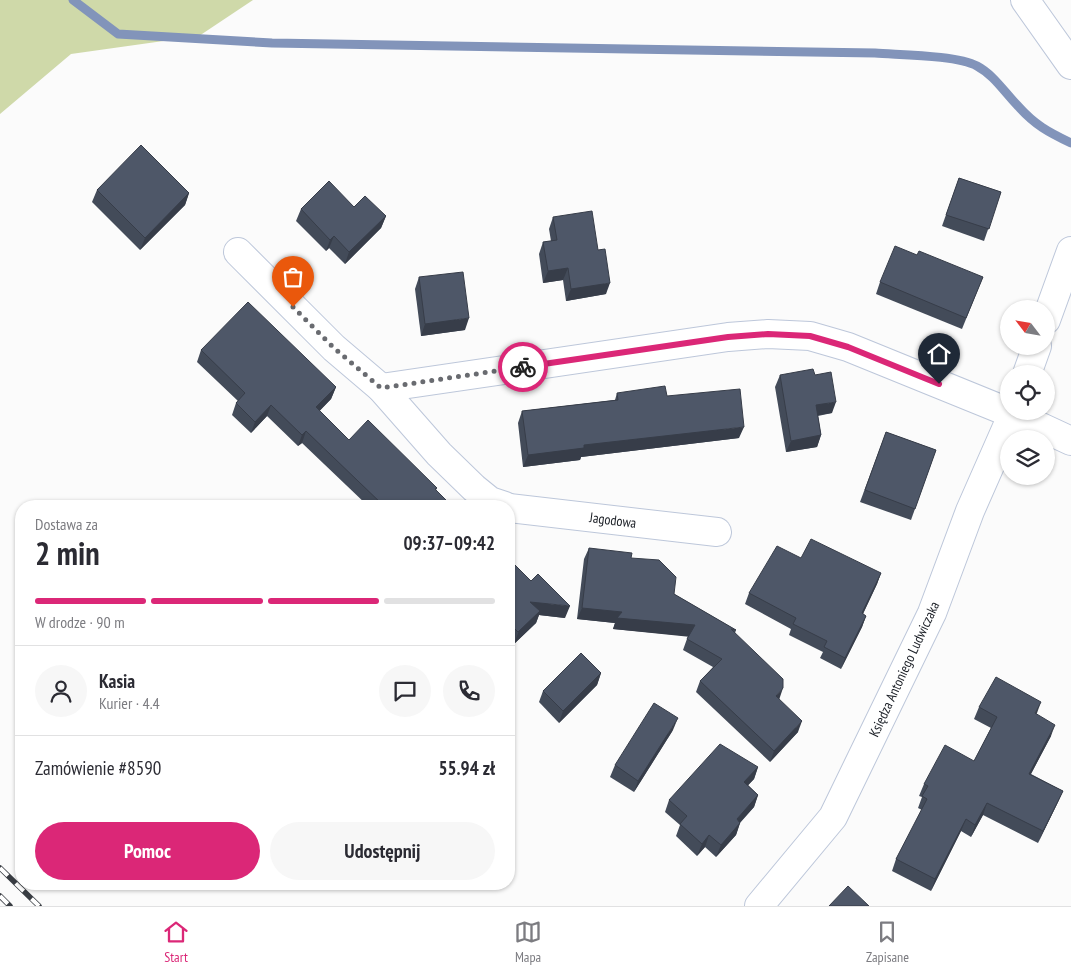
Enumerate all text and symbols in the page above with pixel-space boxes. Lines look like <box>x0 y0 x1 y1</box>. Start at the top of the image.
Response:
pin <box>272 256 314 307</box>
icon: bag <box>279 263 307 291</box>
north arrow <box>1000 300 1055 355</box>
map controls <box>1000 300 1055 485</box>
pin <box>918 333 960 384</box>
icon: home <box>925 340 953 368</box>
courier <box>498 342 548 392</box>
icon: bike <box>509 353 537 381</box>
button: locate <box>1000 365 1055 420</box>
button: layers <box>1000 430 1055 485</box>
street label: Jagodowa <box>588 508 637 532</box>
text: Dostawa za <box>35 514 98 534</box>
text: 09:37–09:42 <box>403 531 495 555</box>
text: 2 min <box>35 532 100 574</box>
street label: Księdza Antoniego Ludwiczaka <box>865 598 943 740</box>
text: W drodze · 90 m <box>35 612 125 632</box>
button: person <box>35 665 87 717</box>
button: chat <box>379 665 431 717</box>
button: phone <box>443 665 495 717</box>
text: Kasia <box>99 669 135 693</box>
text: Kurier · 4.4 <box>99 693 160 713</box>
text: Zamówienie #8590 <box>35 756 161 780</box>
text: 55.94 zł <box>438 756 495 780</box>
button: Pomoc <box>35 822 260 880</box>
button: Udostępnij <box>270 822 495 880</box>
tab: Start <box>162 918 190 966</box>
tab: Mapa <box>514 918 542 966</box>
tab: Zapisane <box>866 918 909 966</box>

